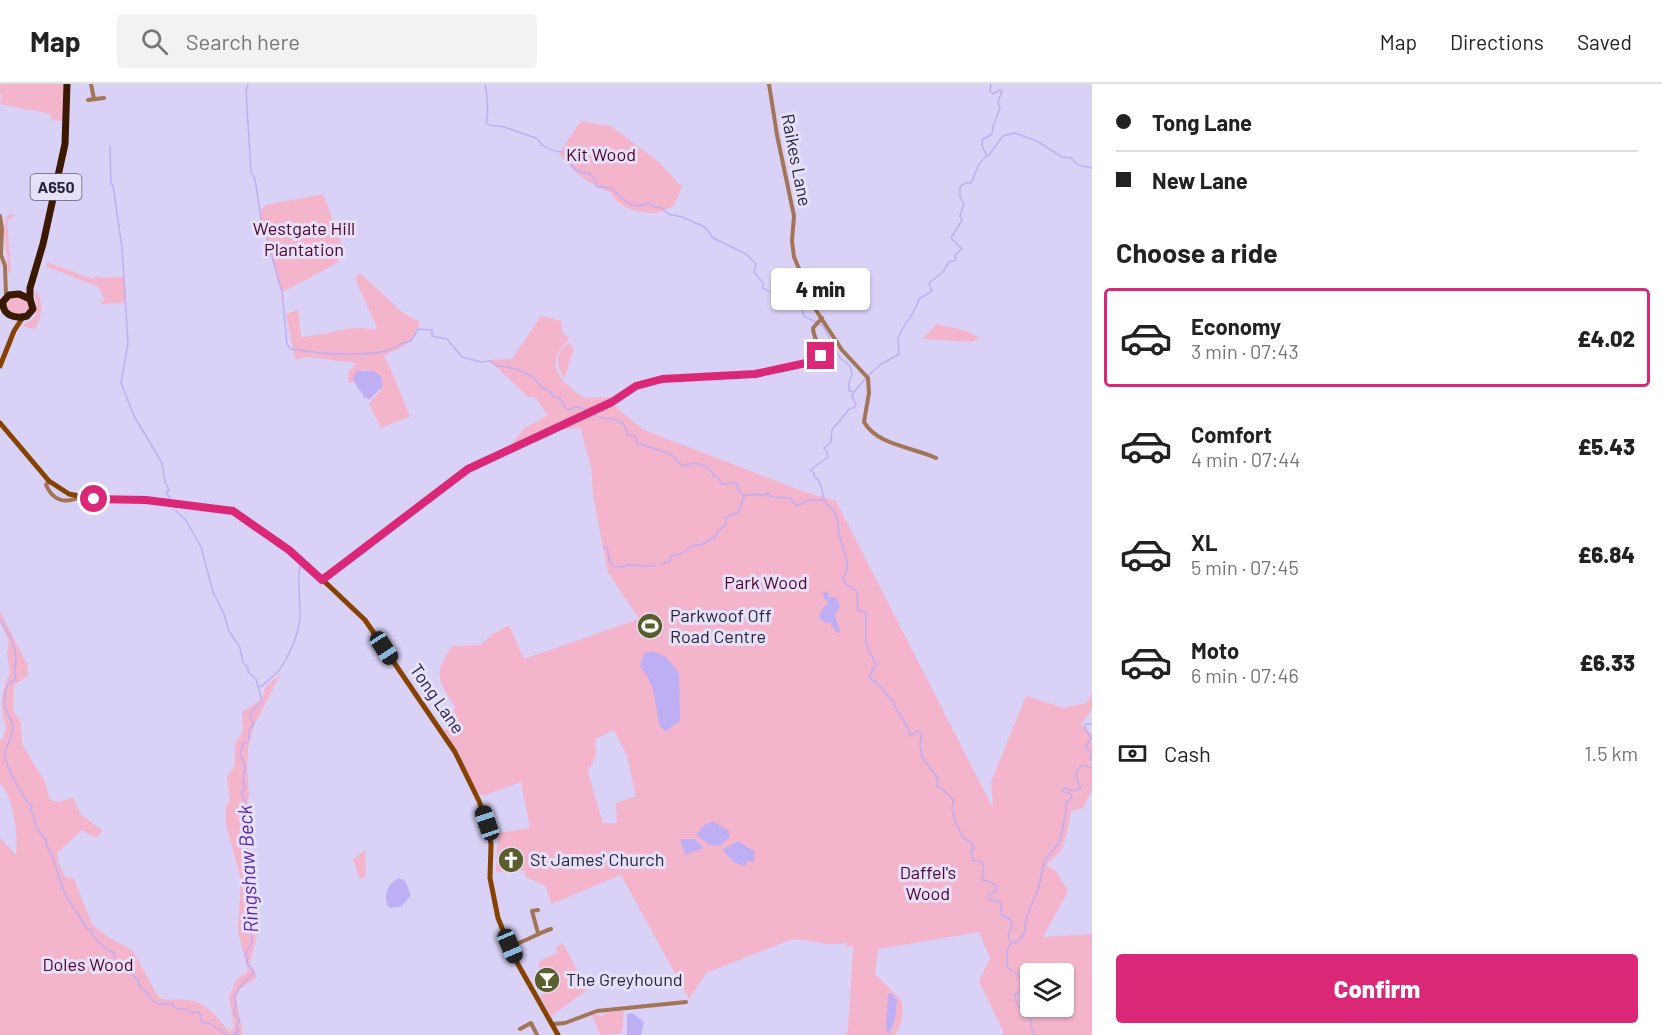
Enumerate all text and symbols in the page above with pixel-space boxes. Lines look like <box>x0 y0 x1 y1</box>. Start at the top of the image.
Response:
search box <box>117 14 537 68</box>
text: Map <box>30 24 81 58</box>
icon: search <box>138 25 171 58</box>
text: Search here <box>186 28 300 54</box>
text: Map <box>1380 29 1417 54</box>
text: Directions <box>1450 29 1544 54</box>
text: Saved <box>1577 29 1632 54</box>
text: Tong Lane <box>1152 109 1252 135</box>
street label: Raikes Lane <box>777 112 817 208</box>
park label: Kit Wood <box>566 143 636 165</box>
text: New Lane <box>1152 167 1248 193</box>
road number: A650 <box>31 174 82 200</box>
park label: Westgate Hill Plantation <box>253 217 355 260</box>
text: Choose a ride <box>1116 236 1278 268</box>
callout: 4 min <box>772 269 870 311</box>
text: 4 min <box>796 277 845 301</box>
icon: car <box>1119 311 1173 365</box>
text: Economy <box>1191 313 1281 339</box>
text: £4.02 <box>1577 325 1635 351</box>
text: 3 min · 07:43 <box>1191 339 1299 363</box>
route end <box>807 342 834 369</box>
icon: car <box>1119 419 1173 473</box>
text: Comfort <box>1191 421 1272 447</box>
text: £5.43 <box>1578 433 1635 459</box>
text: 4 min · 07:44 <box>1191 447 1300 471</box>
route start <box>80 485 107 512</box>
icon: car <box>1119 527 1173 581</box>
text: XL <box>1191 529 1217 555</box>
text: £6.84 <box>1578 541 1635 567</box>
text: 5 min · 07:45 <box>1191 555 1299 579</box>
park label: Park Wood <box>724 571 808 593</box>
place label: Parkwoof Off Road Centre <box>670 604 772 647</box>
sports icon: Parkwoof Off Road Centre <box>635 611 665 641</box>
car <box>367 628 401 668</box>
icon: car <box>1119 635 1173 689</box>
text: Moto <box>1191 637 1239 663</box>
text: £6.33 <box>1579 649 1635 675</box>
street label: Tong Lane <box>406 659 470 738</box>
text: 6 min · 07:46 <box>1191 663 1299 687</box>
icon: cash <box>1116 737 1149 770</box>
text: Cash <box>1164 740 1211 766</box>
text: 1.5 km <box>1585 741 1638 765</box>
car <box>473 803 501 843</box>
water label: Ringshaw Beck <box>232 804 262 934</box>
church icon: St James' Church <box>496 845 526 875</box>
place label: St James' Church <box>530 848 664 870</box>
park label: Daffel's Wood <box>900 861 956 904</box>
car <box>495 926 525 966</box>
park label: Doles Wood <box>42 953 134 975</box>
button: Confirm <box>1116 954 1638 1023</box>
map controls <box>1020 963 1074 1017</box>
button: layers <box>1020 963 1074 1017</box>
bar icon: The Greyhound <box>532 965 562 995</box>
place label: The Greyhound <box>566 968 683 990</box>

